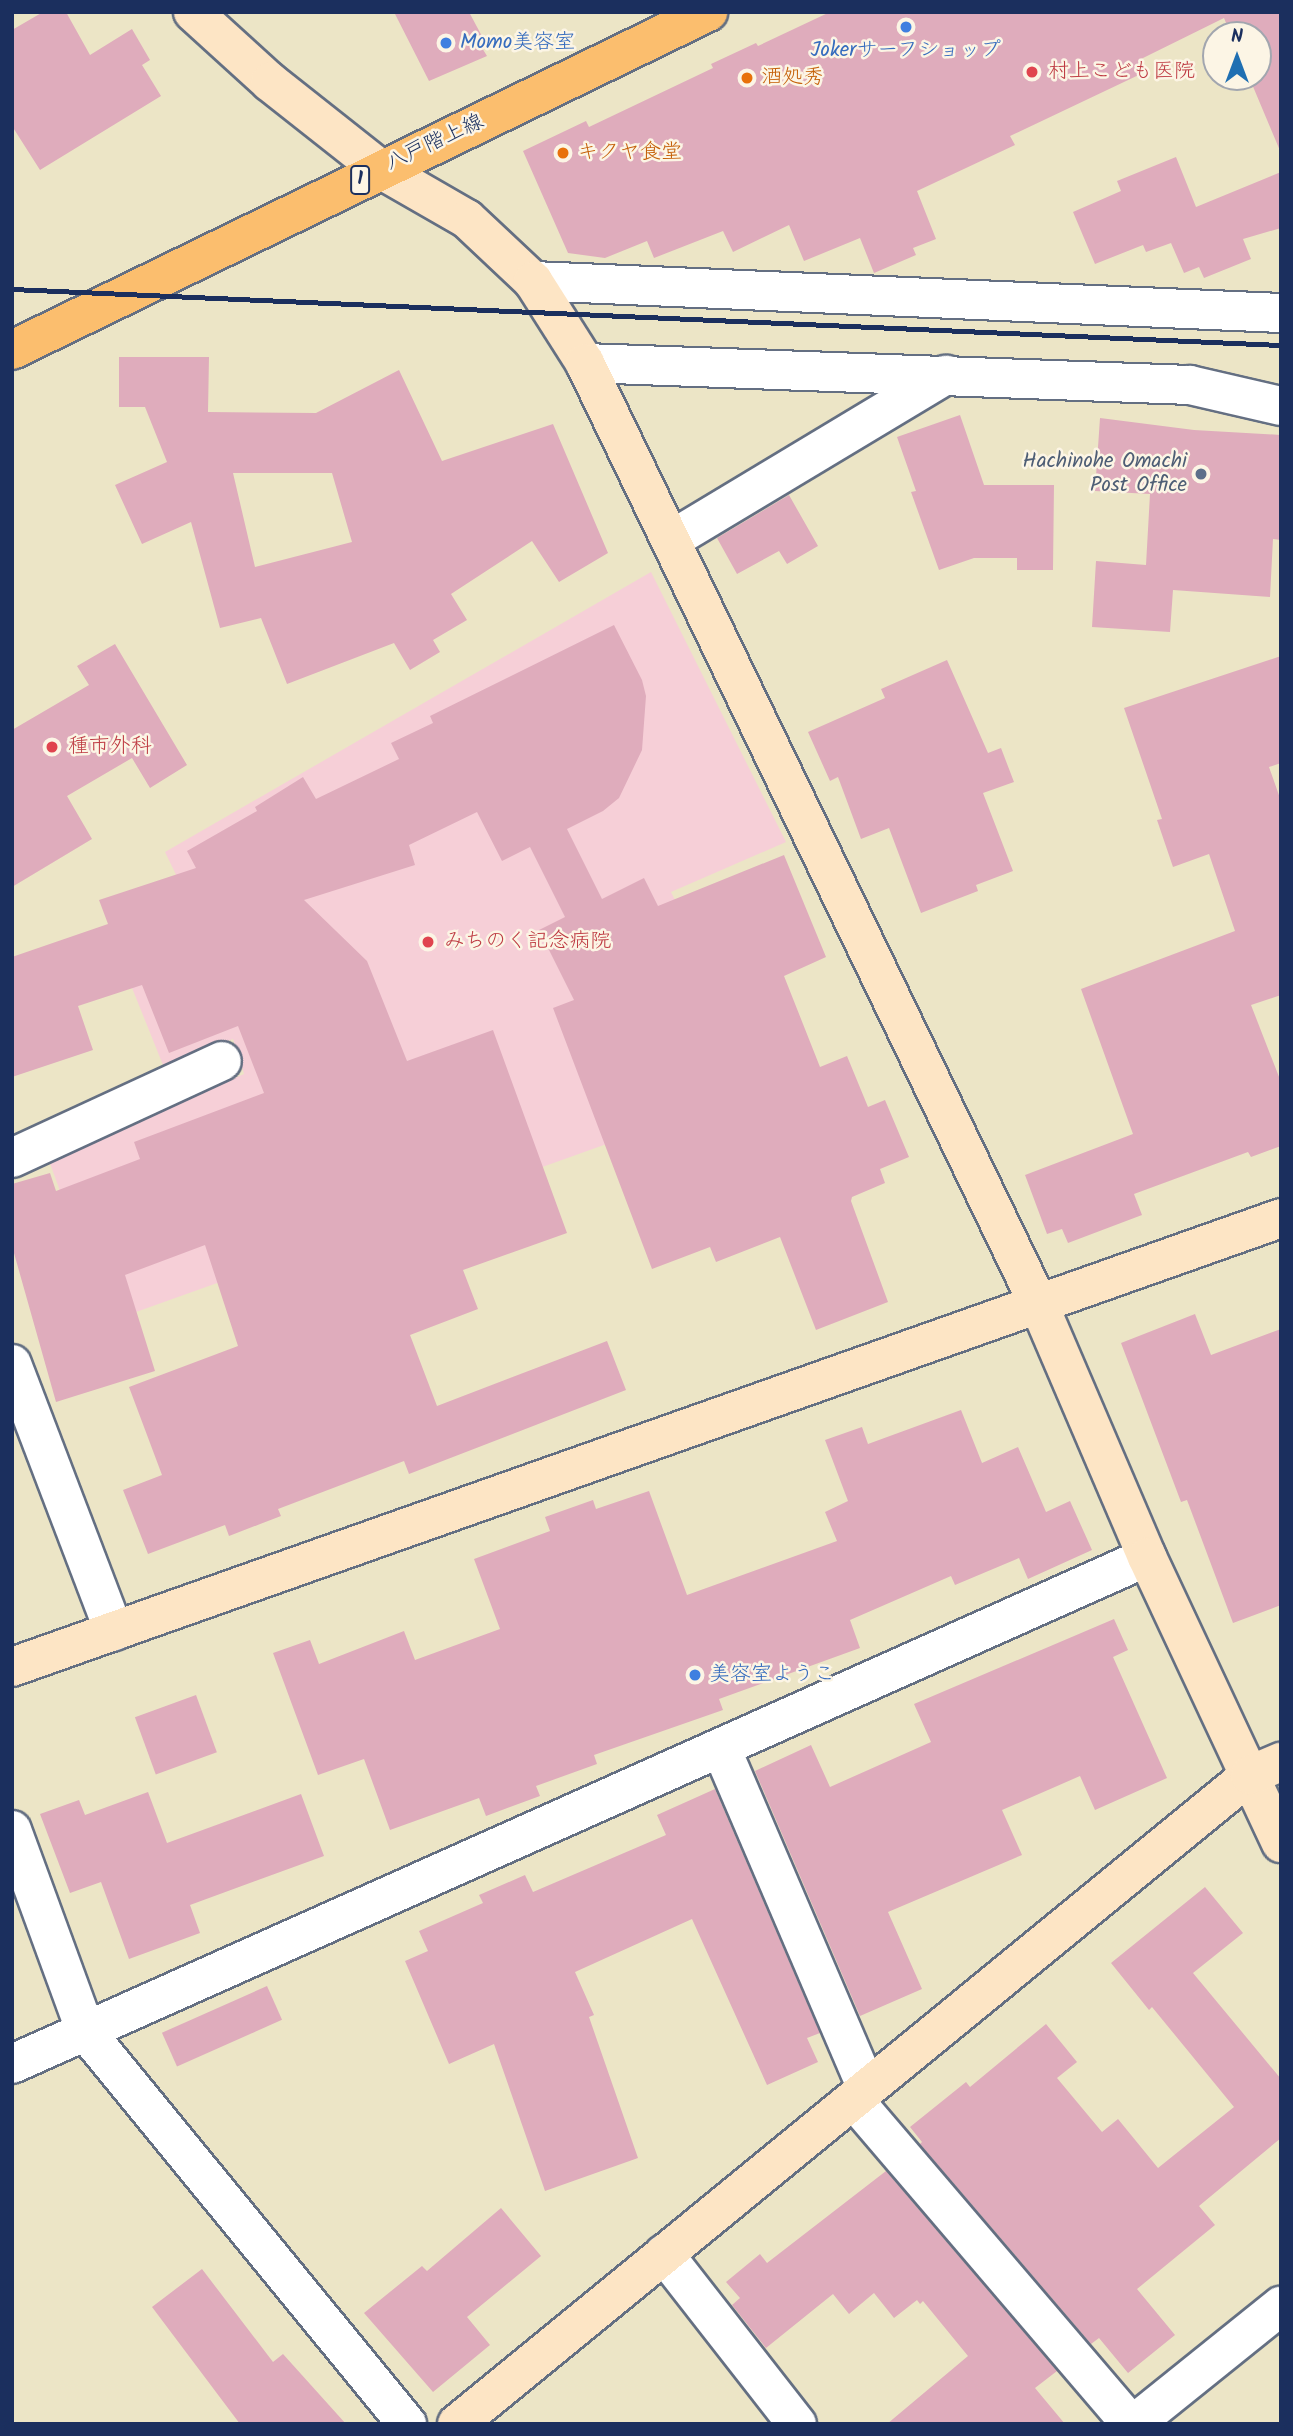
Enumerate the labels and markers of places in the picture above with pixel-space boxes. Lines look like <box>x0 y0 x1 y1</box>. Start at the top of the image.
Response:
marker: Jokerサーフショップ <box>898 19 914 35</box>
place label: Momo美容室 <box>460 30 575 56</box>
marker: Momo美容室 <box>438 35 454 51</box>
place label: Jokerサーフショップ <box>810 38 1002 64</box>
place label: 村上こども医院 <box>1048 59 1195 85</box>
marker: 村上こども医院 <box>1022 62 1042 82</box>
place label: 酒処秀 <box>761 65 824 91</box>
marker: 酒処秀 <box>739 70 755 86</box>
place label: キクヤ食堂 <box>577 140 682 166</box>
marker: キクヤ食堂 <box>555 145 571 161</box>
place label: Hachinohe Omachi Post Office <box>1023 449 1187 499</box>
marker: Hachinohe Omachi Post Office <box>1193 466 1209 482</box>
place label: 種市外科 <box>68 734 152 760</box>
marker: 種市外科 <box>42 737 62 757</box>
place label: みちのく記念病院 <box>444 929 612 955</box>
marker: みちのく記念病院 <box>418 932 438 952</box>
place label: 美容室ようこ <box>709 1662 835 1688</box>
marker: 美容室ようこ <box>687 1667 703 1683</box>

